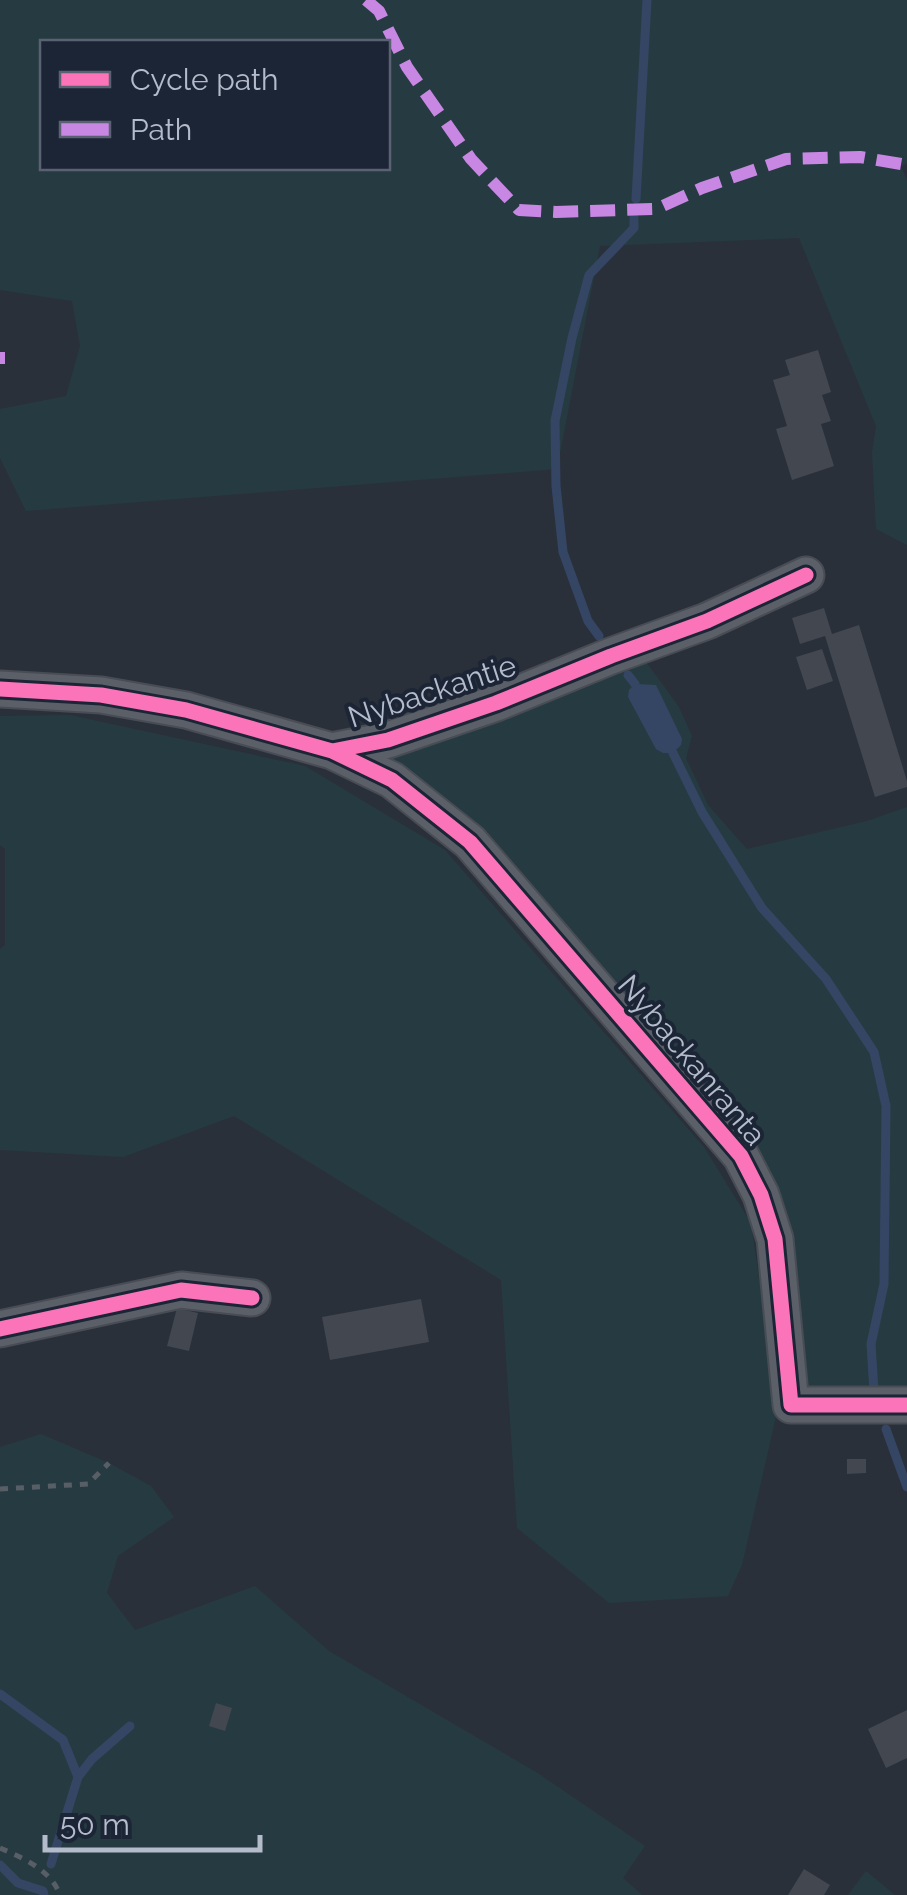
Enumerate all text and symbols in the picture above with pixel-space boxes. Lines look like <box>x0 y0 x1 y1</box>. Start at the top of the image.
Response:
legend <box>40 40 390 170</box>
text: Cycle path <box>130 62 278 97</box>
text: Path <box>130 112 192 147</box>
street label: Nybackantie <box>344 647 520 735</box>
street label: Nybackanranta <box>611 968 773 1152</box>
scale bar <box>45 1790 260 1852</box>
text: 50 m <box>60 1807 130 1842</box>

